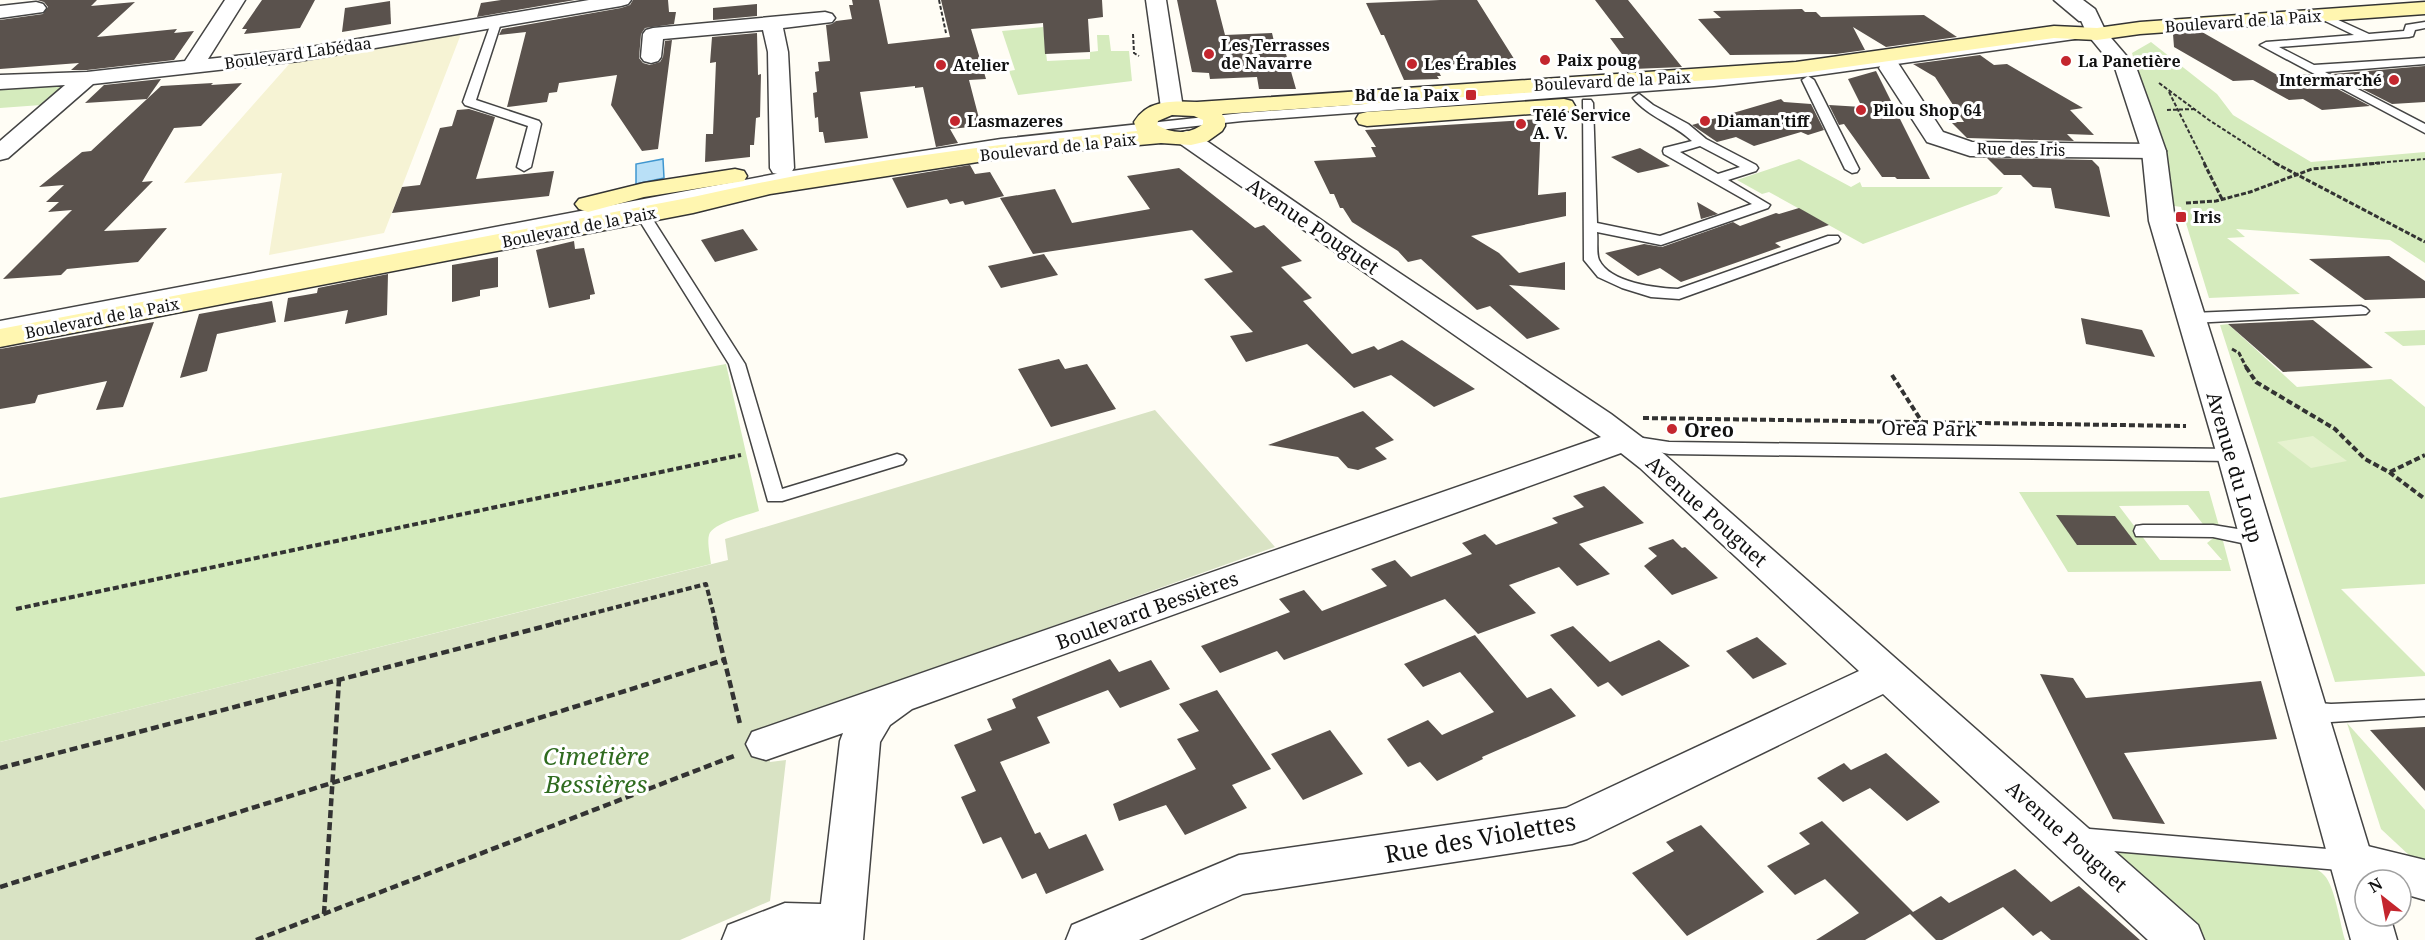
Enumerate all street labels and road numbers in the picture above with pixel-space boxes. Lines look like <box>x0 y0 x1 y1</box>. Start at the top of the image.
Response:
street label: Boulevard de la Paix <box>2164 5 2323 37</box>
street label: Boulevard Labédaa <box>223 32 373 74</box>
street label: Boulevard de la Paix <box>1533 66 1692 96</box>
street label: Boulevard de la Paix <box>979 128 1138 166</box>
street label: Rue des Iris <box>1976 137 2066 161</box>
street label: Avenue Pouguet <box>1242 172 1384 280</box>
street label: Boulevard de la Paix <box>500 201 659 253</box>
street label: Boulevard de la Paix <box>23 292 182 344</box>
street label: Avenue du Loup <box>2201 388 2269 546</box>
street label: Orea Park <box>1881 414 1977 442</box>
street label: Avenue Pouguet <box>1641 449 1773 573</box>
street label: Boulevard Bessières <box>1052 564 1242 656</box>
street label: Avenue Pouguet <box>2001 774 2133 898</box>
street label: Rue des Violettes <box>1382 804 1578 870</box>

